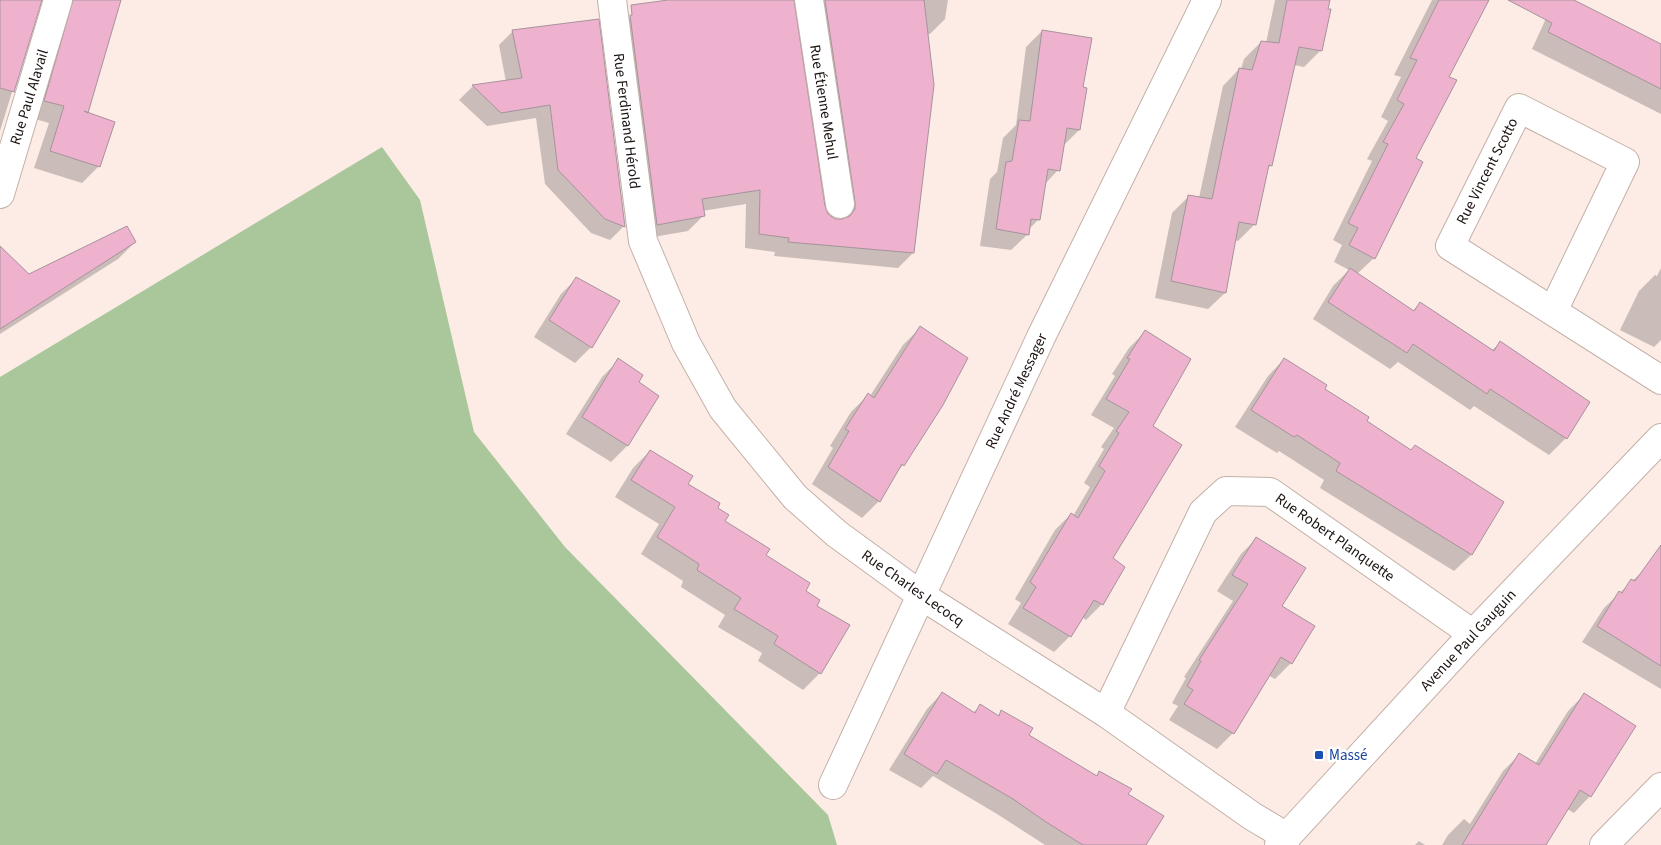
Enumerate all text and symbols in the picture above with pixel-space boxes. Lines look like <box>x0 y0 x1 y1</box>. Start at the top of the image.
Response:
street label: Rue Étienne Mehul <box>804 43 843 161</box>
street label: Rue Paul Alavail <box>5 47 54 147</box>
street label: Rue Ferdinand Hérold <box>608 52 645 190</box>
street label: Rue Vincent Scotto <box>1451 114 1523 228</box>
street label: Rue André Messager <box>980 329 1053 453</box>
street label: Rue Robert Planquette <box>1271 488 1399 587</box>
street label: Rue Charles Lecocq <box>857 545 968 632</box>
street label: Avenue Paul Gauguin <box>1416 585 1521 696</box>
place label: Massé <box>1329 745 1367 766</box>
marker: Massé <box>1313 749 1325 761</box>

